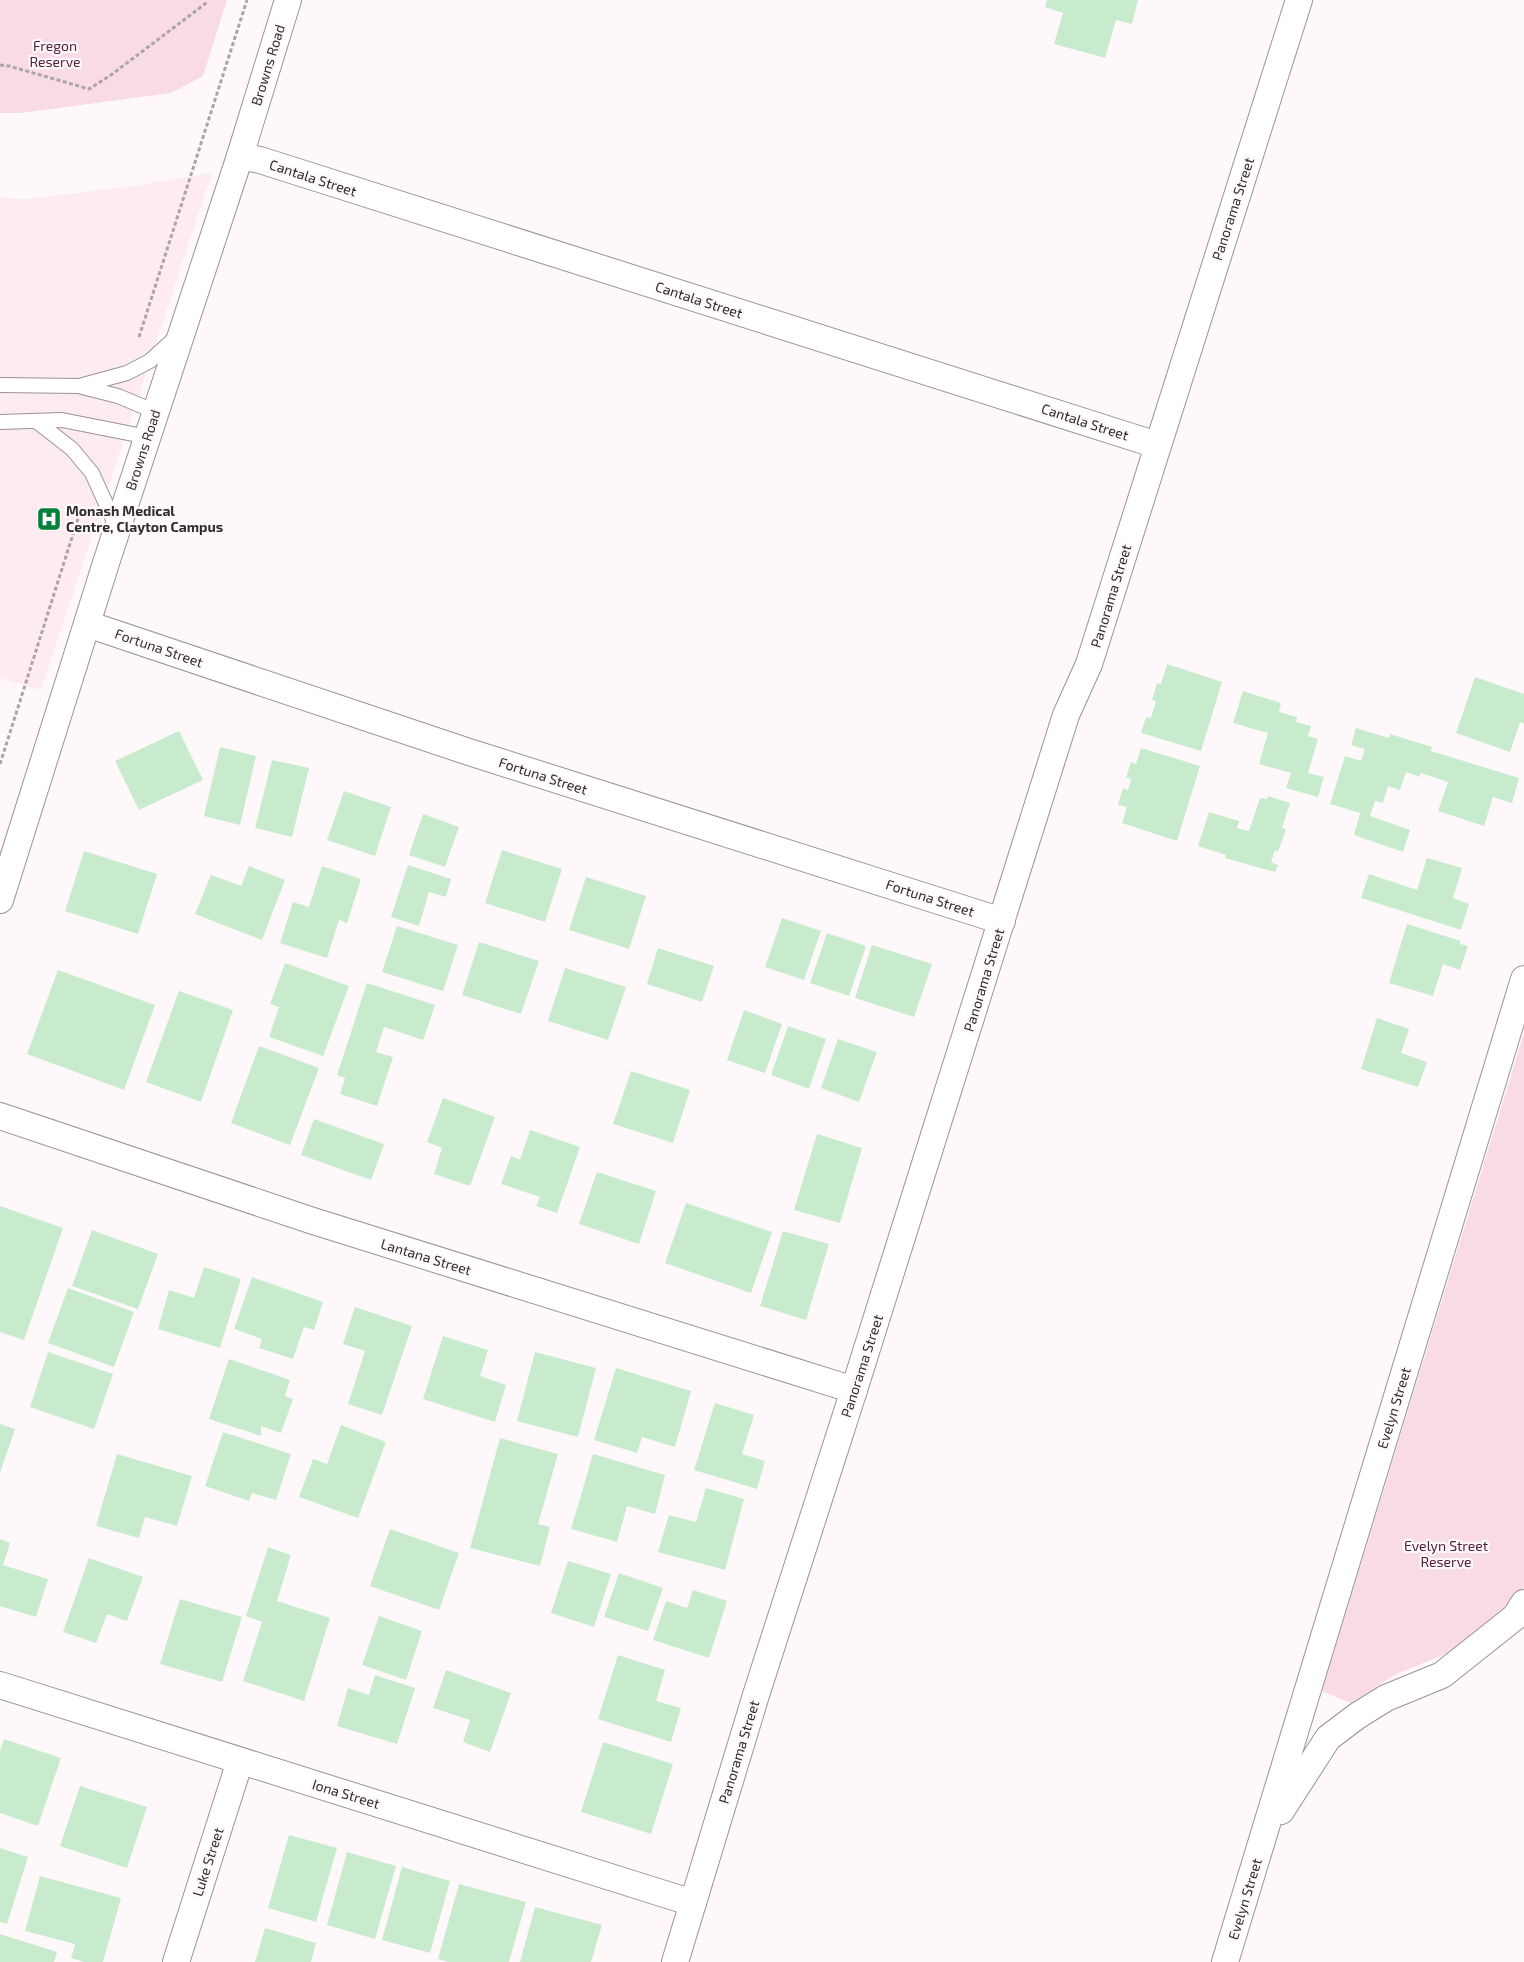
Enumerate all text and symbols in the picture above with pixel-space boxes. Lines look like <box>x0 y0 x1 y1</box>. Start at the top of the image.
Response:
street label: Browns Road <box>247 22 288 108</box>
park label: Fregon Reserve <box>29 37 81 70</box>
street label: Cantala Street <box>267 155 359 200</box>
street label: Panorama Street <box>1208 155 1257 262</box>
street label: Cantala Street <box>653 277 745 322</box>
street label: Cantala Street <box>1039 399 1131 444</box>
street label: Browns Road <box>121 407 164 492</box>
place label: Monash Medical Centre, Clayton Campus <box>66 502 223 535</box>
hospital icon: Monash Medical Centre, Clayton Campus <box>36 506 62 532</box>
street label: Panorama Street <box>1087 542 1134 650</box>
street label: Fortuna Street <box>113 625 205 671</box>
street label: Fortuna Street <box>497 753 590 798</box>
street label: Fortuna Street <box>884 875 977 920</box>
street label: Panorama Street <box>960 926 1007 1034</box>
street label: Lantana Street <box>379 1235 474 1278</box>
street label: Panorama Street <box>837 1312 886 1419</box>
street label: Evelyn Street <box>1373 1365 1414 1451</box>
park label: Evelyn Street Reserve <box>1404 1537 1488 1570</box>
street label: Panorama Street <box>715 1698 762 1806</box>
street label: Iona Street <box>310 1775 382 1812</box>
street label: Luke Street <box>188 1825 227 1899</box>
street label: Evelyn Street <box>1224 1856 1265 1942</box>

